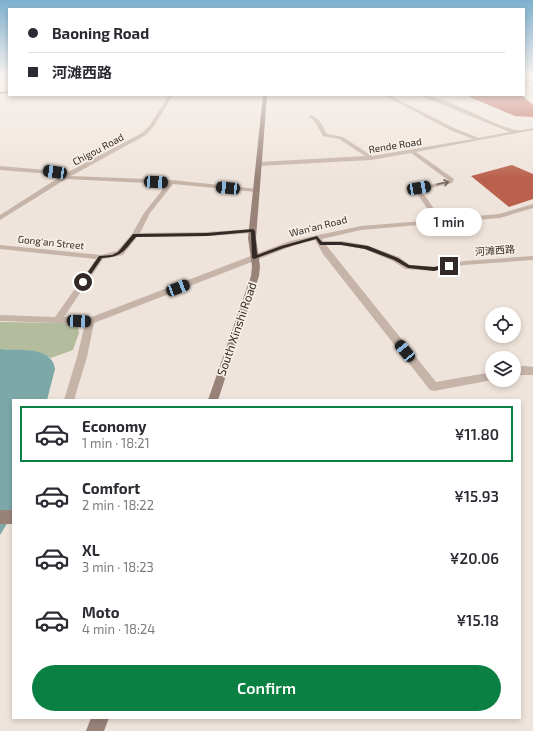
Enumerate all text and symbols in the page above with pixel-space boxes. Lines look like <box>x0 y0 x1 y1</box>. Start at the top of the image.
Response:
text: Baoning Road <box>52 24 149 42</box>
text: 河滩西路 <box>52 63 112 81</box>
street label: Chigou Road <box>70 131 126 167</box>
street label: Rende Road <box>368 135 422 155</box>
car <box>42 164 68 180</box>
car <box>144 175 168 189</box>
one-way arrow <box>436 179 449 187</box>
car <box>406 180 432 196</box>
car <box>216 181 240 195</box>
callout: 1 min <box>416 208 482 236</box>
street label: Wan'an Road <box>288 213 348 239</box>
text: 1 min <box>434 214 464 230</box>
street label: Gong'an Street <box>17 233 85 251</box>
street label: 河滩西路 <box>475 243 515 257</box>
route end <box>440 257 458 275</box>
route start <box>74 273 92 291</box>
car <box>165 278 191 298</box>
street label: South Xinshi Road <box>213 280 259 377</box>
map controls <box>485 307 521 387</box>
button: locate <box>485 307 521 343</box>
car <box>67 315 91 327</box>
car <box>393 338 417 364</box>
button: layers <box>485 351 521 387</box>
icon: car <box>34 416 70 452</box>
text: Economy <box>82 417 147 435</box>
text: ¥11.80 <box>455 425 499 443</box>
text: 1 min · 18:21 <box>82 435 150 451</box>
icon: car <box>34 478 70 514</box>
text: Comfort <box>82 479 140 497</box>
text: ¥15.93 <box>454 487 499 505</box>
text: 2 min · 18:22 <box>82 497 154 513</box>
icon: car <box>34 540 70 576</box>
text: XL <box>82 541 100 559</box>
text: ¥20.06 <box>450 549 499 567</box>
text: 3 min · 18:23 <box>82 559 154 575</box>
icon: car <box>34 602 70 638</box>
text: Moto <box>82 603 120 621</box>
text: ¥15.18 <box>456 611 499 629</box>
text: 4 min · 18:24 <box>82 621 155 637</box>
button: Confirm <box>32 665 501 711</box>

